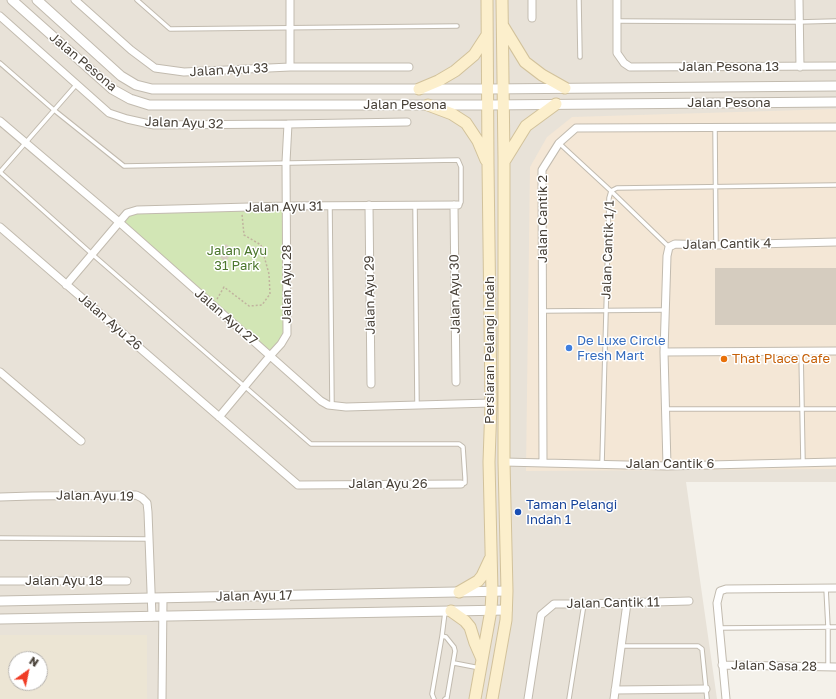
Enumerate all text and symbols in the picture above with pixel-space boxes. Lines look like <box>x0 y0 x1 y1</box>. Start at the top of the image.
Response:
street label: Jalan Pesona <box>46 29 120 95</box>
street label: Jalan Pesona 13 <box>679 59 779 75</box>
street label: Jalan Ayu 33 <box>189 60 269 80</box>
street label: Jalan Pesona <box>687 95 771 111</box>
street label: Jalan Pesona <box>363 97 447 113</box>
street label: Jalan Ayu 32 <box>144 114 224 132</box>
street label: Jalan Cantik 2 <box>535 175 551 263</box>
street label: Jalan Ayu 31 <box>245 199 323 215</box>
street label: Jalan Cantik 1/1 <box>598 200 618 300</box>
street label: Jalan Cantik 4 <box>683 235 771 253</box>
park label: Jalan Ayu 31 Park <box>207 243 267 274</box>
street label: Jalan Ayu 28 <box>279 244 295 324</box>
street label: Jalan Ayu 30 <box>447 254 463 334</box>
street label: Jalan Ayu 29 <box>362 255 378 335</box>
street label: Persiaran Pelangi Indah <box>482 276 498 424</box>
street label: Jalan Ayu 27 <box>191 286 261 348</box>
street label: Jalan Ayu 26 <box>75 290 145 354</box>
place label: De Luxe Circle Fresh Mart <box>577 333 666 364</box>
marker: De Luxe Circle Fresh Mart <box>564 343 574 353</box>
place label: That Place Cafe <box>732 351 830 367</box>
marker: That Place Cafe <box>719 354 729 364</box>
street label: Jalan Cantik 6 <box>626 456 714 472</box>
street label: Jalan Ayu 26 <box>348 476 428 492</box>
street label: Jalan Ayu 19 <box>56 488 134 504</box>
place label: Taman Pelangi Indah 1 <box>526 497 617 528</box>
marker: Taman Pelangi Indah 1 <box>513 507 523 517</box>
street label: Jalan Ayu 18 <box>25 573 103 589</box>
street label: Jalan Ayu 17 <box>215 588 293 604</box>
street label: Jalan Cantik 11 <box>566 594 660 612</box>
north arrow <box>8 651 48 691</box>
text: N <box>27 654 41 669</box>
street label: Jalan Sasa 28 <box>731 657 817 675</box>

